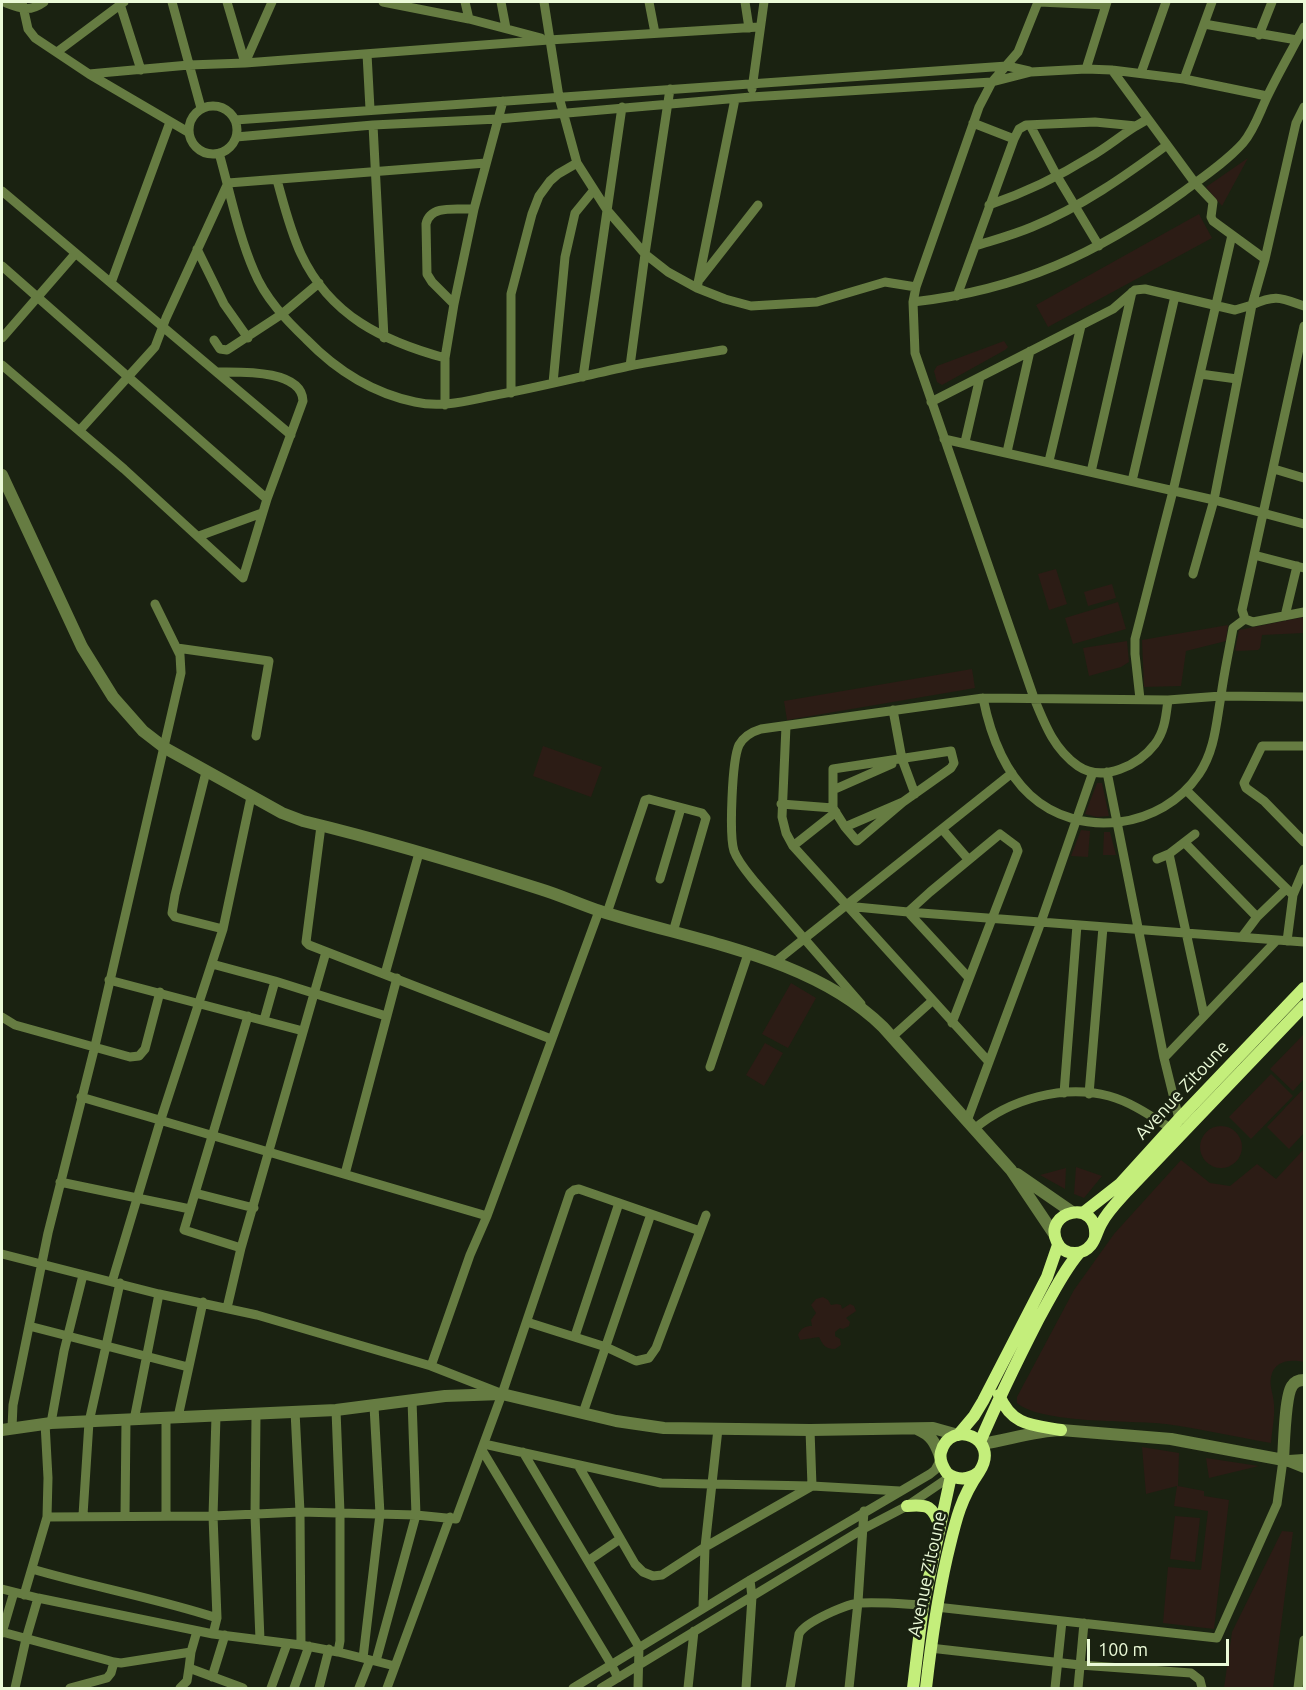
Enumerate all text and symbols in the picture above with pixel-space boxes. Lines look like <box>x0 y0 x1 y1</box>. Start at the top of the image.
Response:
street label: Avenue Zitoune <box>1131 1036 1233 1144</box>
street label: Avenue Zitoune <box>903 1509 951 1639</box>
scale bar <box>1090 1627 1232 1665</box>
text: 100 m <box>1098 1639 1148 1659</box>

